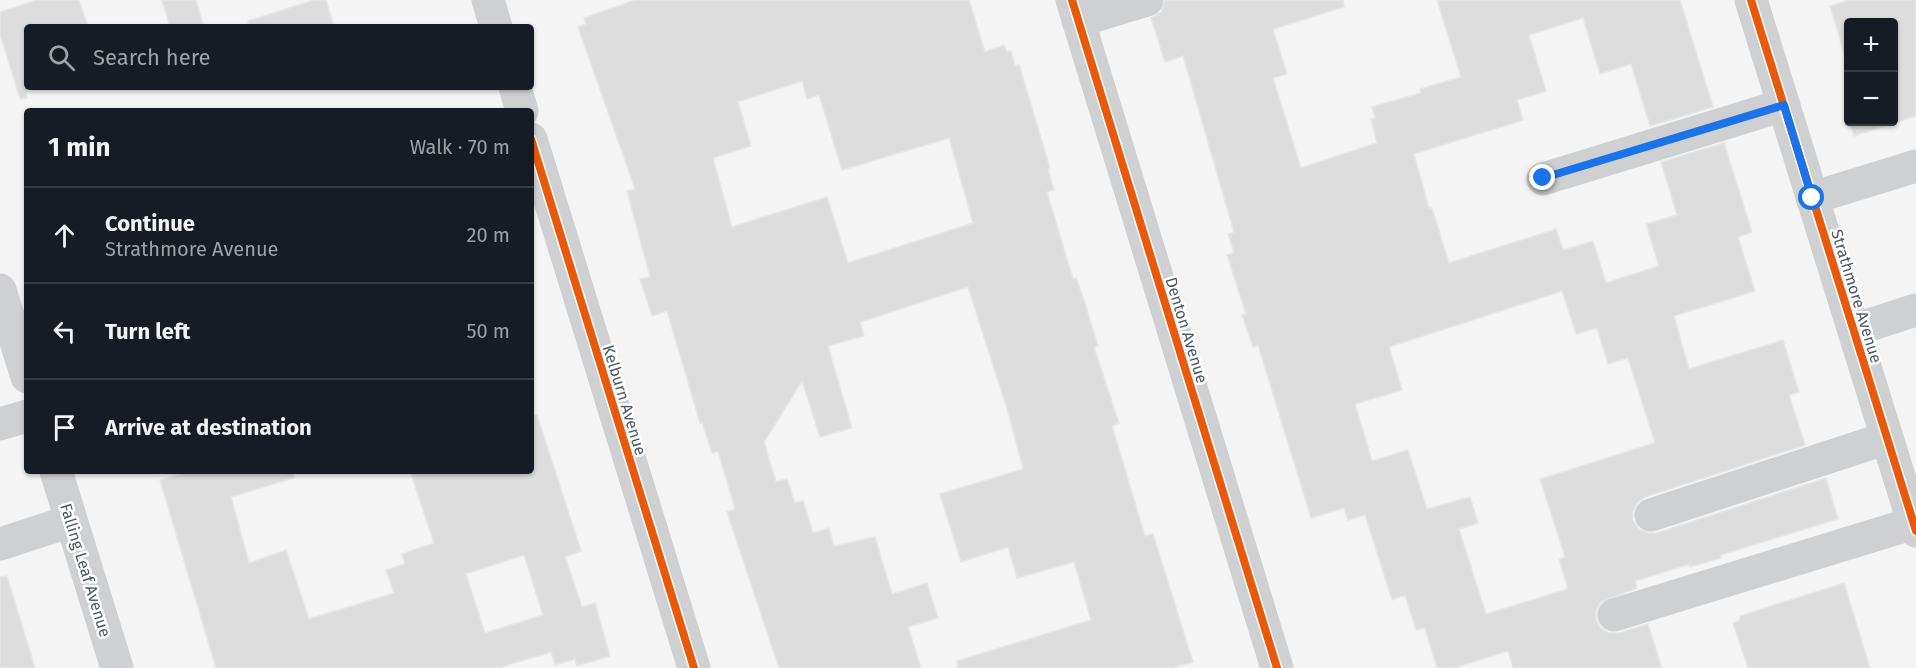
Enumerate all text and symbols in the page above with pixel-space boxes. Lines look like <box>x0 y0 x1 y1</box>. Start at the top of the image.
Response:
map controls <box>1844 18 1898 126</box>
button: + <box>1844 18 1898 72</box>
search box <box>24 24 534 90</box>
icon: search <box>45 41 78 74</box>
text: Search here <box>93 44 211 71</box>
button: − <box>1844 72 1898 126</box>
text: 1 min <box>48 132 111 163</box>
text: Walk · 70 m <box>410 135 510 159</box>
route end <box>1529 164 1555 190</box>
route start <box>1798 184 1824 210</box>
text: Continue <box>105 210 195 237</box>
icon: ahead <box>48 219 81 252</box>
text: 20 m <box>467 223 510 247</box>
street label: Strathmore Avenue <box>1827 227 1886 365</box>
text: Strathmore Avenue <box>105 237 278 261</box>
street label: Denton Avenue <box>1161 275 1212 386</box>
icon: left <box>48 315 81 348</box>
text: Turn left <box>105 318 190 345</box>
text: 50 m <box>466 319 510 343</box>
street label: Kelburn Avenue <box>599 343 650 458</box>
icon: arrive <box>48 411 81 444</box>
text: Arrive at destination <box>105 414 312 441</box>
street label: Falling Leaf Avenue <box>56 501 115 639</box>

